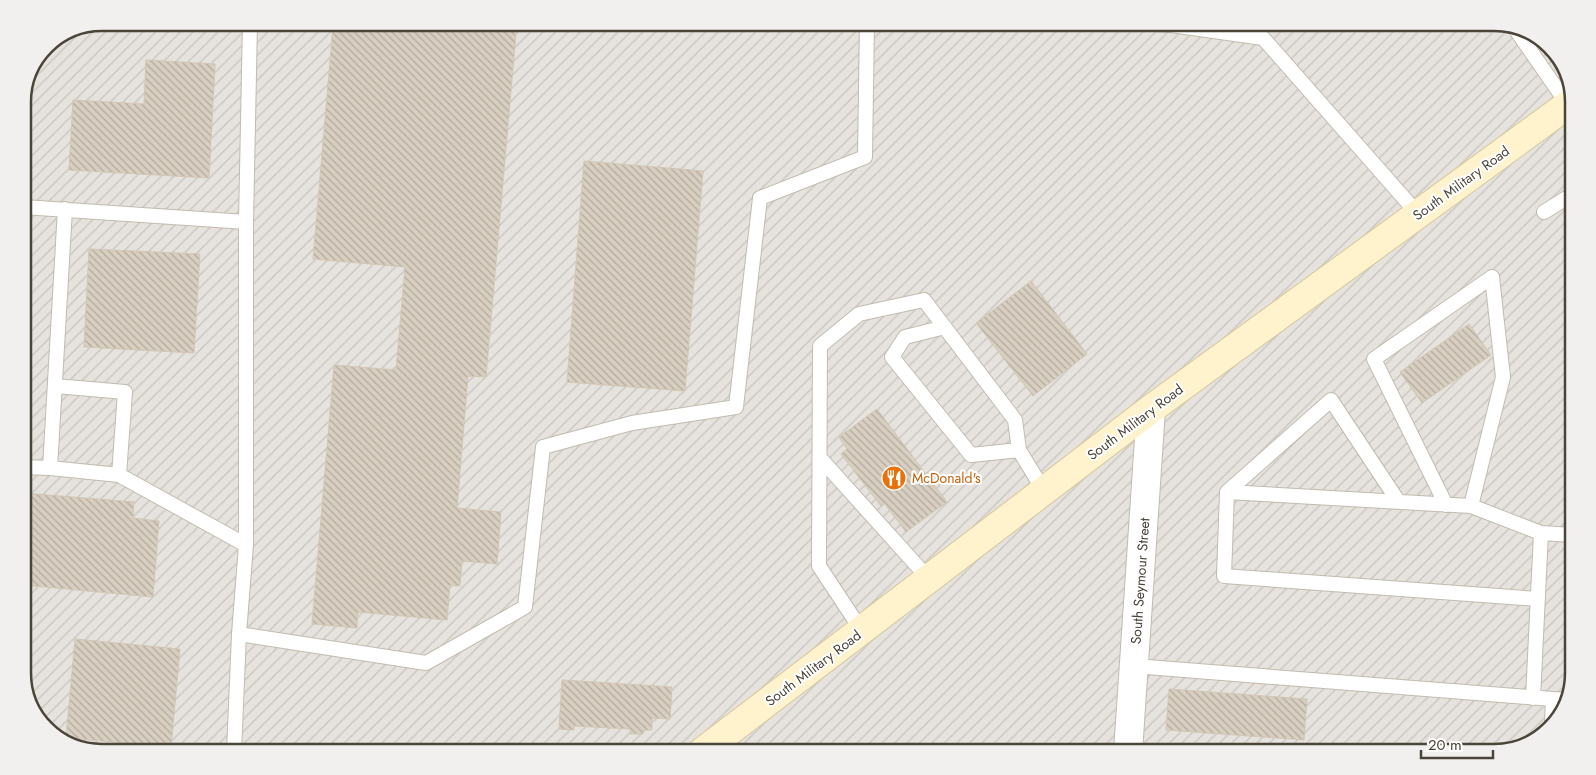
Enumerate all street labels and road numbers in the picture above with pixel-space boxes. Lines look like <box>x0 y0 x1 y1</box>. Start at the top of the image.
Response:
street label: South Military Road <box>1408 141 1514 225</box>
street label: South Military Road <box>1083 379 1187 465</box>
street label: South Seymour Street <box>1126 516 1154 645</box>
street label: South Military Road <box>761 625 865 711</box>

